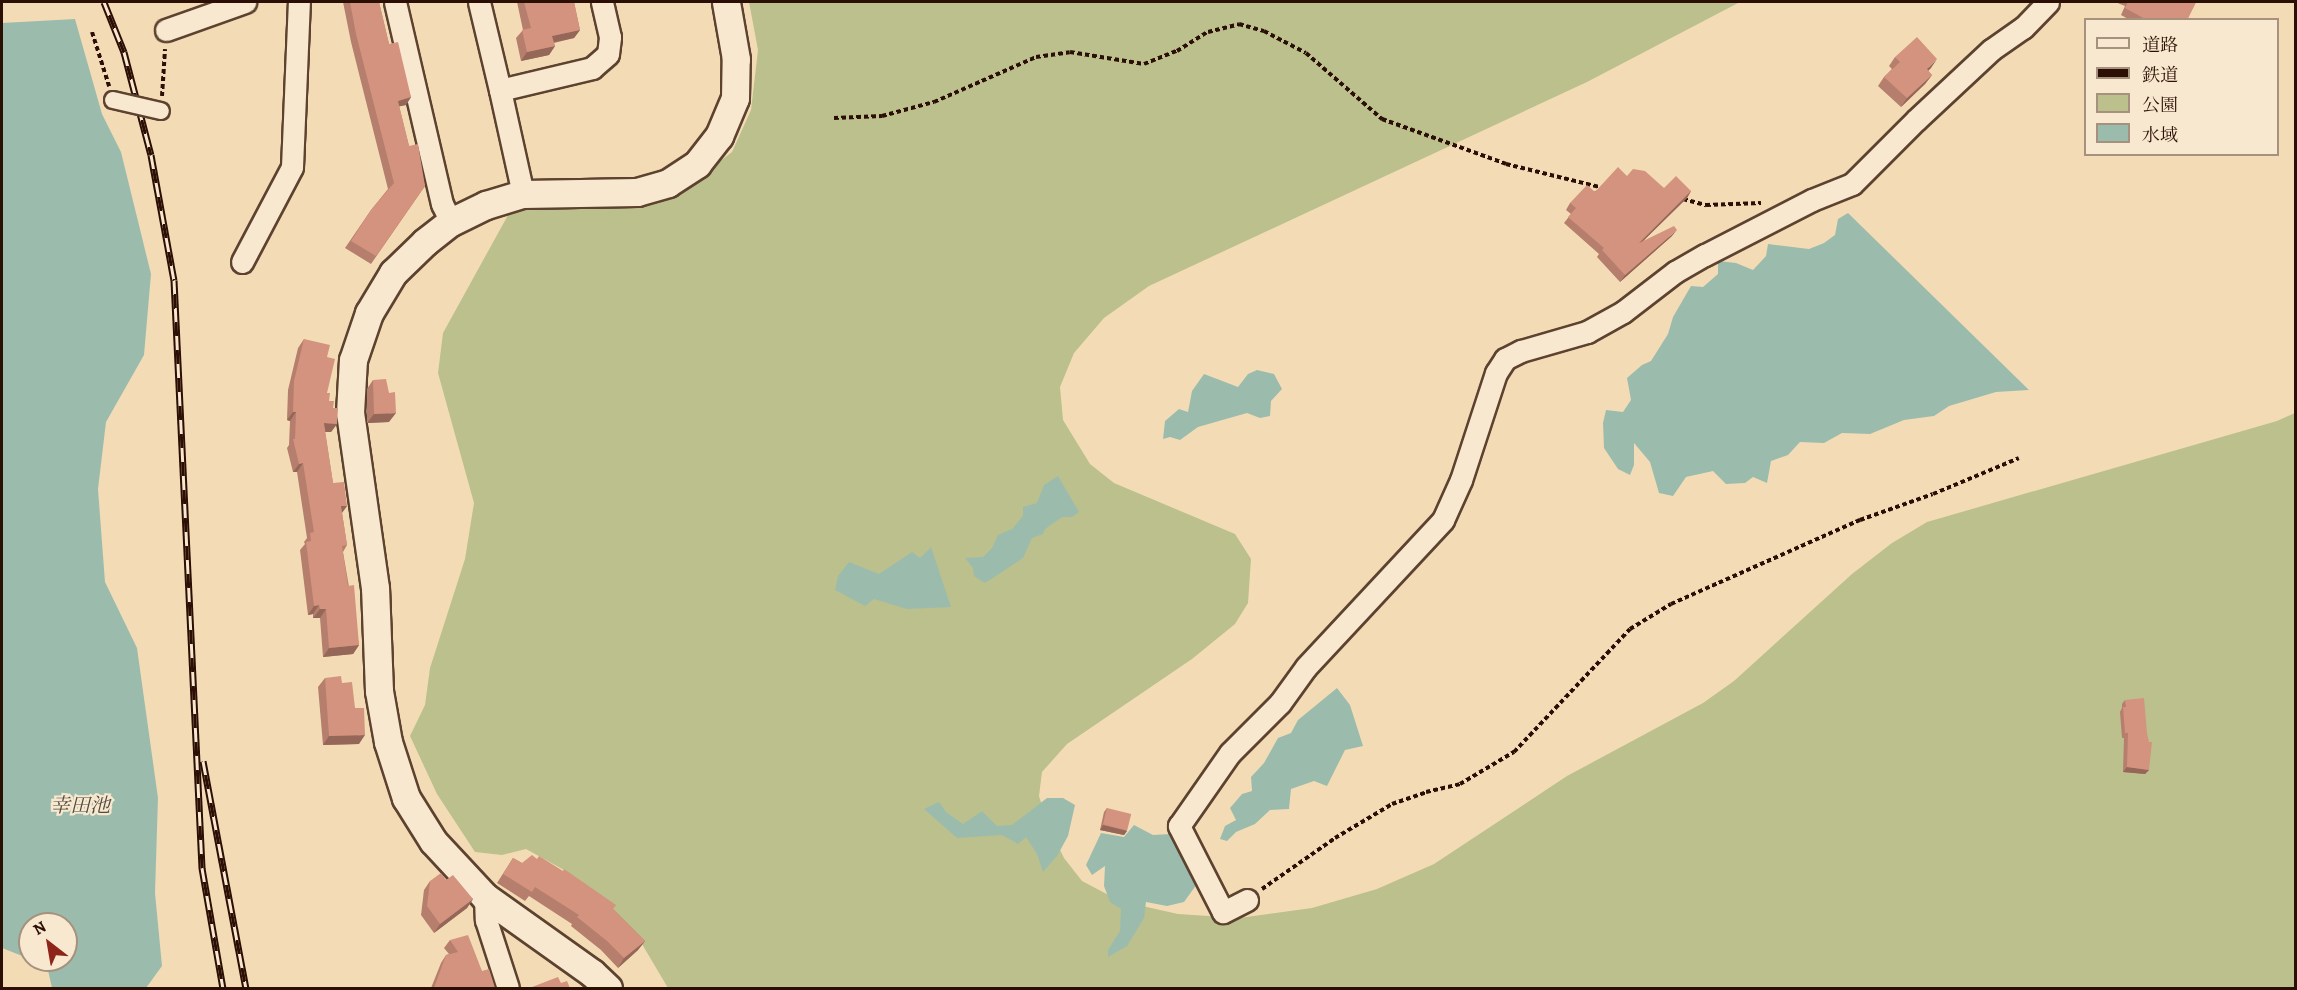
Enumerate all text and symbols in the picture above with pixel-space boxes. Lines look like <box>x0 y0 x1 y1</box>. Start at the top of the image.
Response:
legend <box>2084 18 2279 156</box>
text: 道路 <box>2142 33 2178 57</box>
text: 鉄道 <box>2142 63 2178 87</box>
text: 公園 <box>2142 93 2178 117</box>
text: 水域 <box>2142 123 2178 147</box>
water label: 幸田池 <box>50 793 110 817</box>
north arrow <box>18 912 78 972</box>
text: N <box>29 916 50 941</box>

